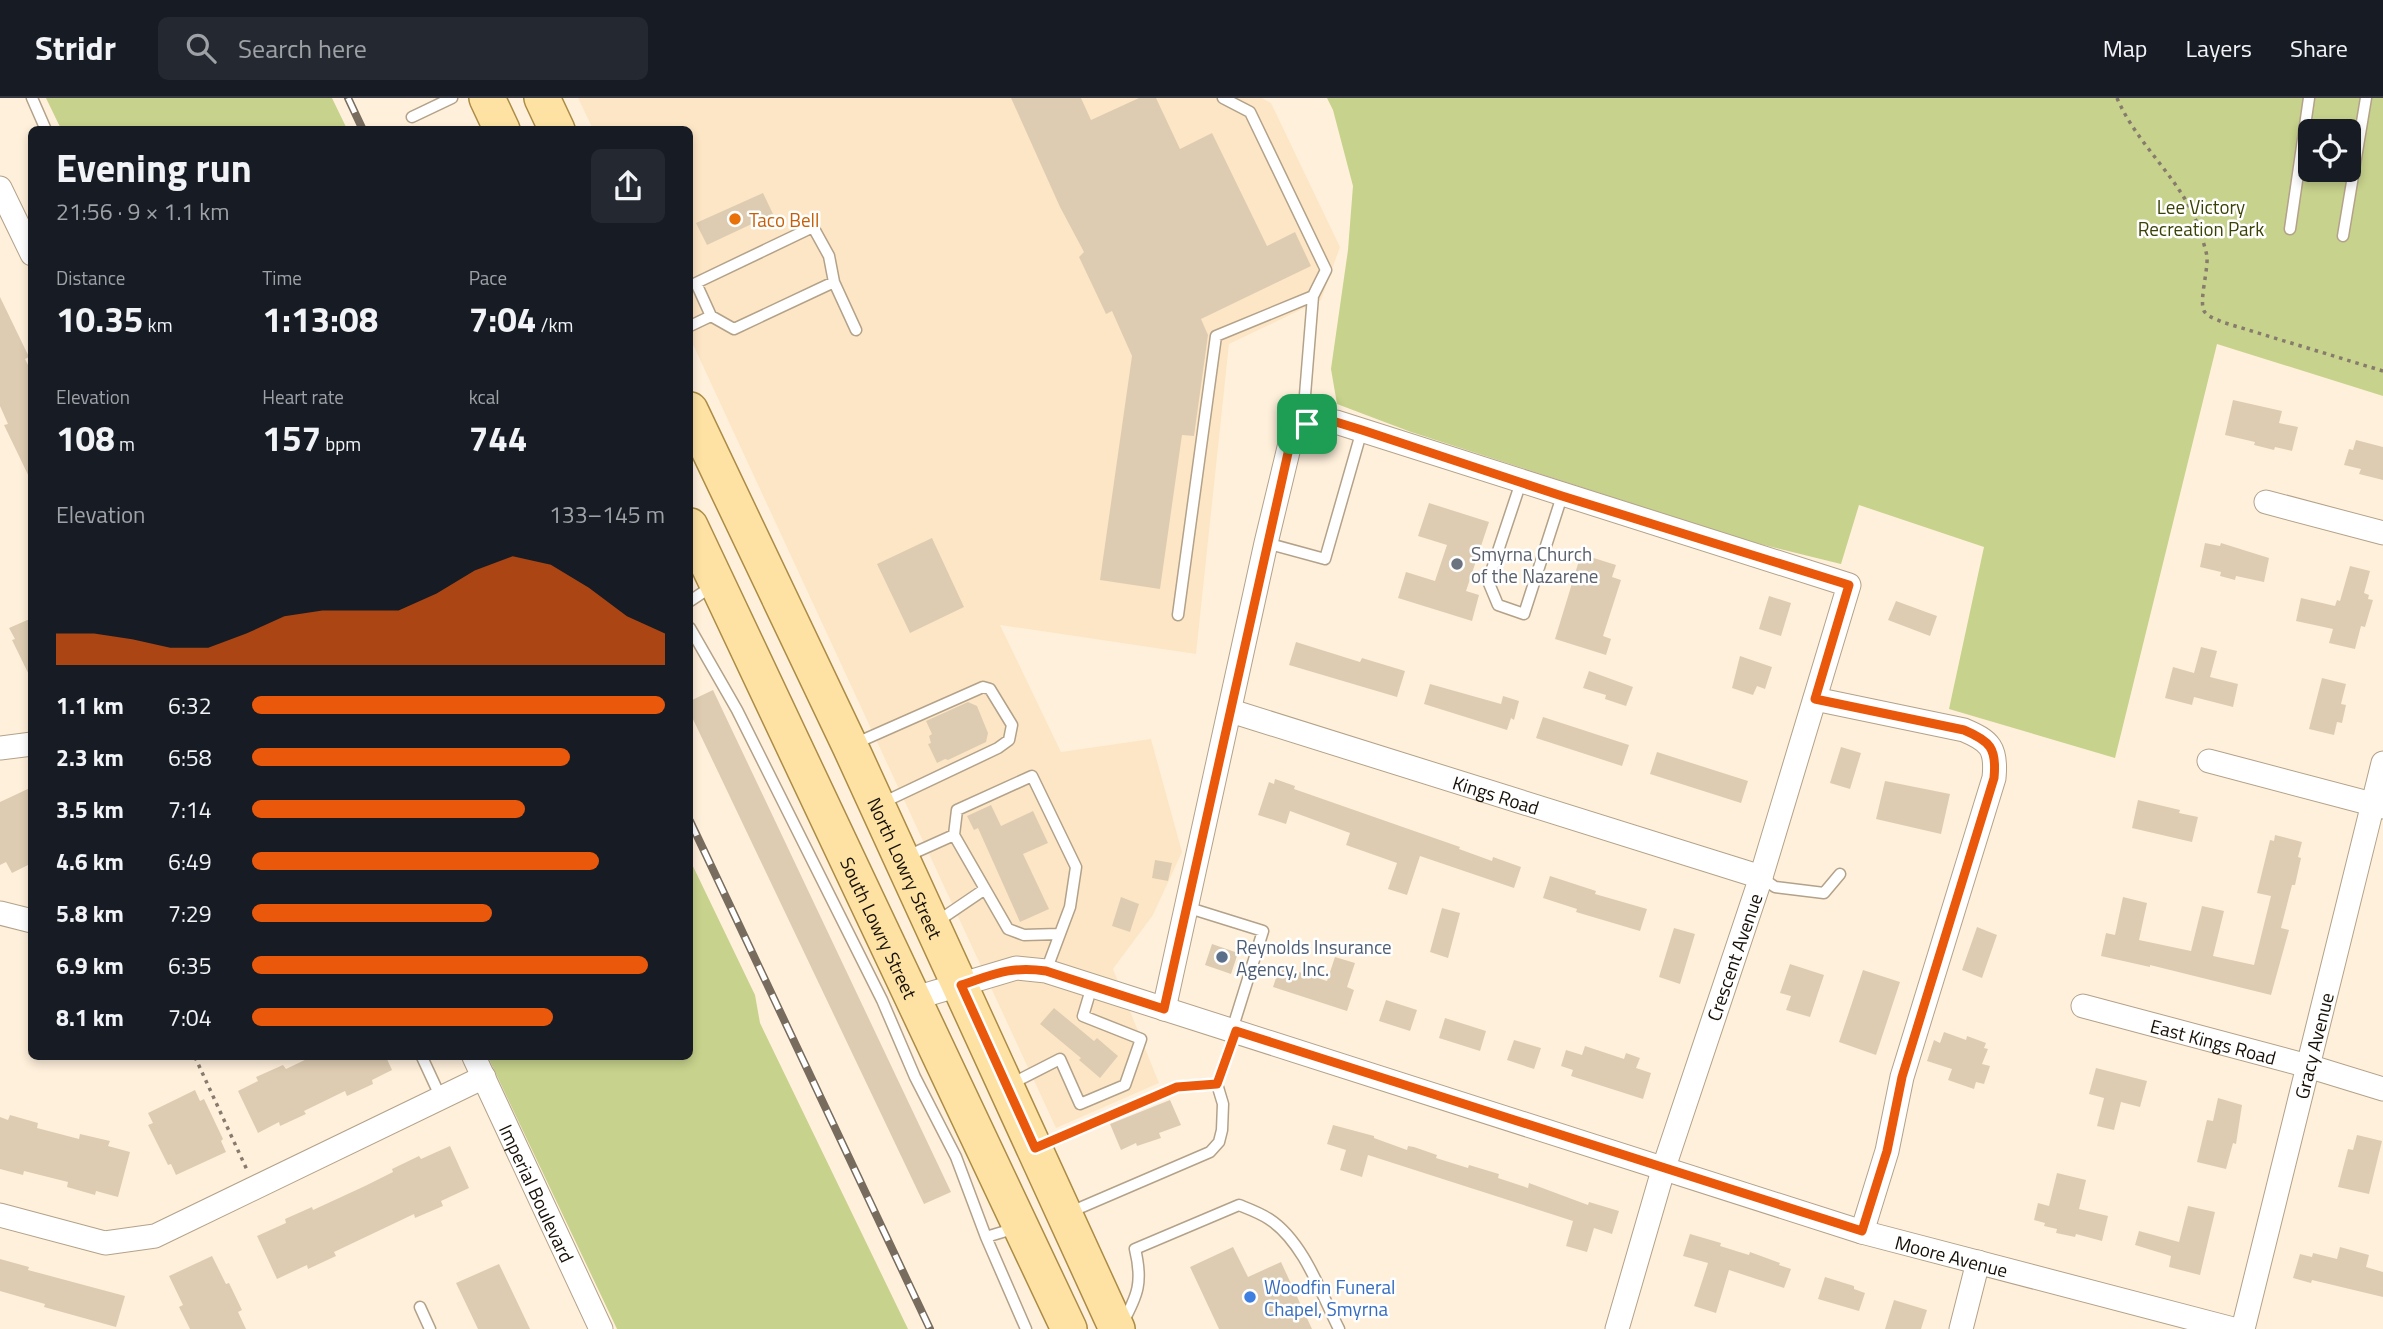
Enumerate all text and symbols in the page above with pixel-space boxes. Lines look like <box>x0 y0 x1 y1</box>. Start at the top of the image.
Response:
search box <box>158 17 648 80</box>
text: Stridr <box>35 23 116 73</box>
icon: search <box>182 29 220 67</box>
text: Search here <box>238 29 367 68</box>
text: Map <box>2103 30 2148 66</box>
text: Layers <box>2186 30 2252 66</box>
text: Share <box>2290 30 2348 66</box>
map controls <box>2298 119 2361 182</box>
button: locate <box>2298 119 2361 182</box>
text: Evening run <box>56 139 252 197</box>
button: share <box>591 149 665 223</box>
park label: Lee Victory Recreation Park <box>2138 192 2264 243</box>
text: 21:56 · 9 × 1.1 km <box>56 194 230 229</box>
place label: Taco Bell <box>749 205 819 234</box>
marker: Taco Bell <box>727 211 743 227</box>
text: Distance <box>56 263 125 292</box>
text: Time <box>262 263 302 292</box>
text: Pace <box>469 263 507 292</box>
text: 10.35 <box>56 292 143 346</box>
text: 1:13:08 <box>262 292 378 346</box>
text: 7:04 <box>469 292 536 346</box>
text: km <box>143 310 173 339</box>
text: /km <box>536 310 573 339</box>
text: Elevation <box>56 382 130 411</box>
text: Heart rate <box>262 382 344 411</box>
text: kcal <box>469 382 500 411</box>
pin <box>1277 394 1337 454</box>
icon: arrive <box>1288 405 1326 443</box>
text: 108 <box>56 411 115 465</box>
text: 157 <box>262 411 321 465</box>
text: 744 <box>469 411 527 465</box>
text: m <box>115 429 135 458</box>
text: bpm <box>321 429 361 458</box>
text: Elevation <box>56 497 145 532</box>
text: 133–145 m <box>549 497 665 532</box>
place label: Smyrna Church of the Nazarene <box>1471 539 1598 590</box>
marker: Smyrna Church of the Nazarene <box>1449 556 1465 572</box>
text: 1.1 km <box>56 688 124 723</box>
text: 6:32 <box>168 688 212 723</box>
text: 2.3 km <box>56 740 124 775</box>
text: 6:58 <box>168 740 212 775</box>
street label: Kings Road <box>1449 767 1543 821</box>
text: 3.5 km <box>56 792 124 827</box>
text: 7:14 <box>168 792 212 827</box>
street label: North Lowry Street <box>861 792 951 944</box>
text: 4.6 km <box>56 844 124 879</box>
text: 6:49 <box>168 844 212 879</box>
street label: South Lowry Street <box>834 852 926 1004</box>
street label: Crescent Avenue <box>1699 889 1769 1025</box>
text: 5.8 km <box>56 896 124 931</box>
text: 7:29 <box>168 896 212 931</box>
place label: Reynolds Insurance Agency, Inc. <box>1236 932 1392 983</box>
text: 6.9 km <box>56 948 124 983</box>
text: 6:35 <box>168 948 212 983</box>
marker: Reynolds Insurance Agency, Inc. <box>1214 949 1230 965</box>
street label: Gracy Avenue <box>2286 989 2340 1102</box>
text: 8.1 km <box>56 1000 124 1035</box>
text: 7:04 <box>168 1000 212 1035</box>
street label: East Kings Road <box>2147 1010 2279 1071</box>
street label: Imperial Boulevard <box>493 1119 582 1267</box>
street label: Moore Avenue <box>1892 1227 2011 1284</box>
place label: Woodfin Funeral Chapel, Smyrna <box>1264 1272 1395 1323</box>
marker: Woodfin Funeral Chapel, Smyrna <box>1242 1289 1258 1305</box>

